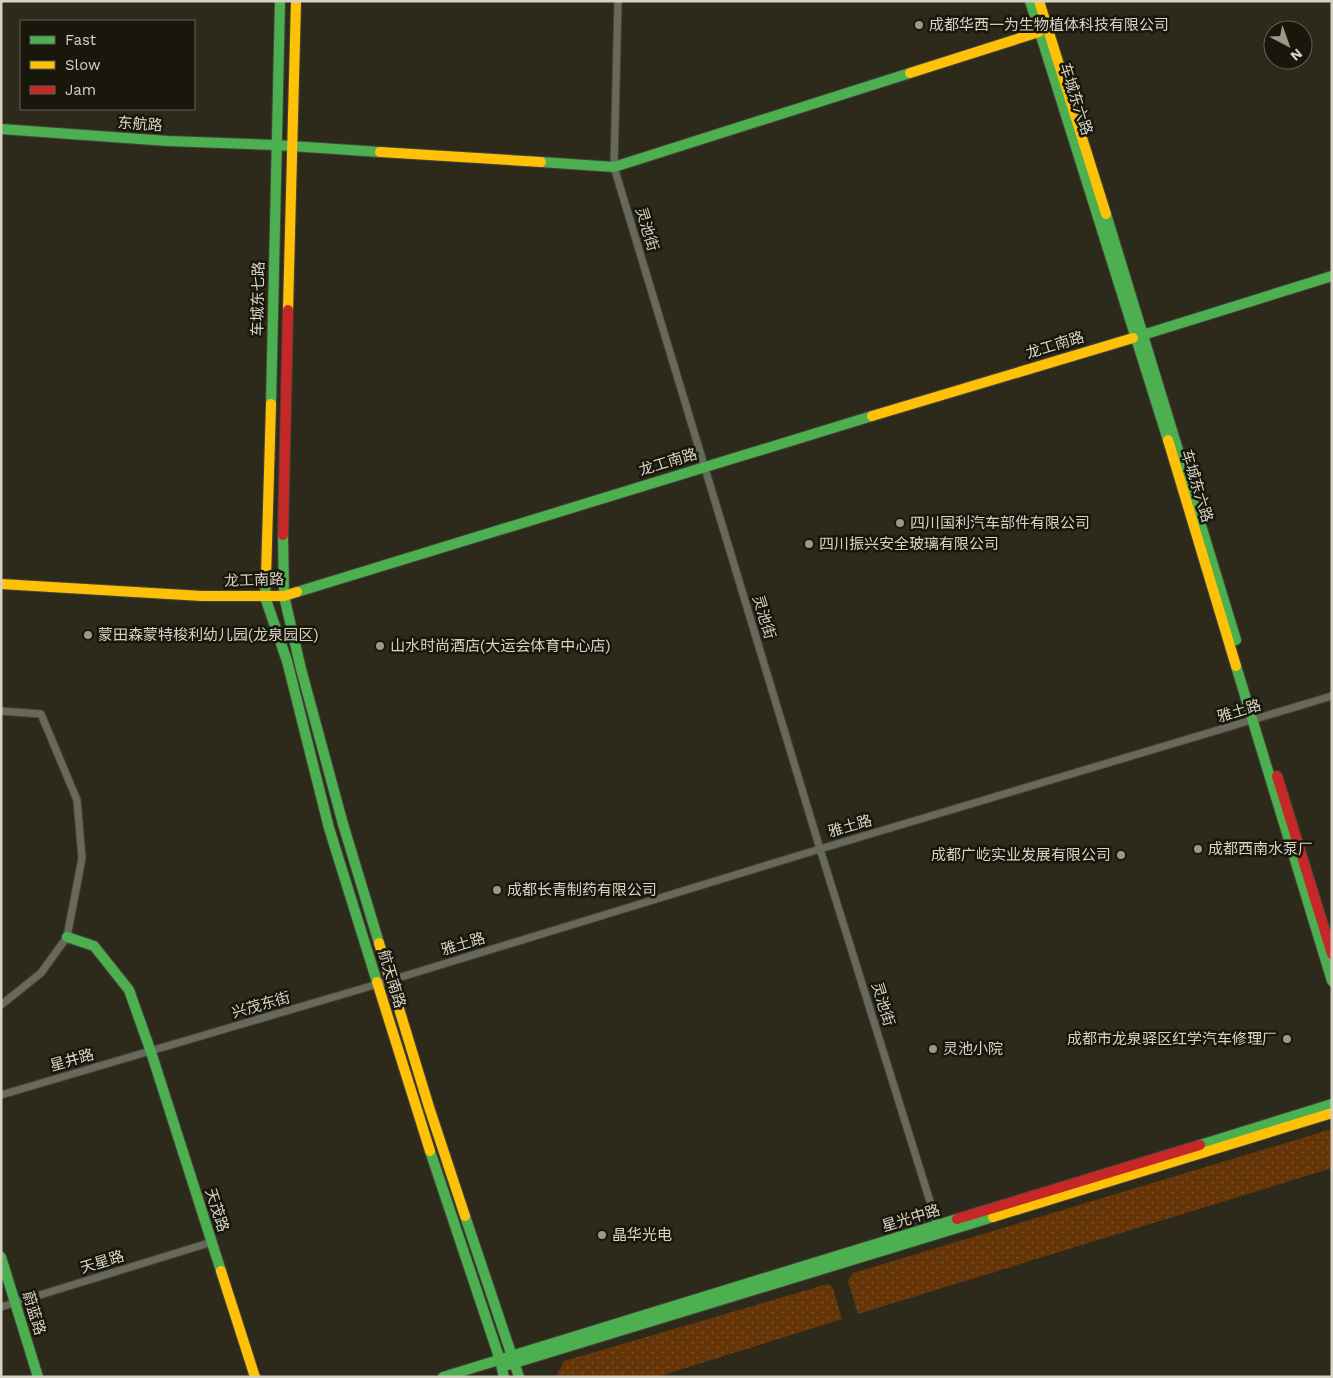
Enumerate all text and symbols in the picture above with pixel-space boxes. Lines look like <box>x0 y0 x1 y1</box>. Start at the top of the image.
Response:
place label: 成都华西一为生物植体科技有限公司 <box>929 16 1169 34</box>
marker: 成都华西一为生物植体科技有限公司 <box>913 19 925 31</box>
legend <box>20 20 195 110</box>
north arrow <box>1263 20 1313 70</box>
text: Fast <box>65 31 97 49</box>
text: N <box>1287 45 1306 64</box>
text: Slow <box>65 56 101 74</box>
street label: 车城东六路 <box>1056 61 1096 137</box>
text: Jam <box>65 81 96 99</box>
street label: 东航路 <box>117 113 163 135</box>
street label: 灵池街 <box>632 205 662 253</box>
street label: 车城东七路 <box>248 261 268 337</box>
street label: 龙工南路 <box>1024 328 1086 362</box>
street label: 龙工南路 <box>637 445 699 479</box>
street label: 车城东六路 <box>1177 447 1217 525</box>
place label: 四川国利汽车部件有限公司 <box>910 514 1090 532</box>
marker: 四川国利汽车部件有限公司 <box>894 517 906 529</box>
place label: 四川振兴安全玻璃有限公司 <box>819 535 999 553</box>
marker: 四川振兴安全玻璃有限公司 <box>803 538 815 550</box>
street label: 龙工南路 <box>224 570 284 590</box>
street label: 灵池街 <box>749 593 779 641</box>
place label: 蒙田森蒙特梭利幼儿园(龙泉园区) <box>98 626 319 644</box>
marker: 蒙田森蒙特梭利幼儿园(龙泉园区) <box>82 629 94 641</box>
place label: 山水时尚酒店(大运会体育中心店) <box>390 637 611 655</box>
marker: 山水时尚酒店(大运会体育中心店) <box>374 640 386 652</box>
street label: 雅土路 <box>1215 696 1263 726</box>
street label: 雅土路 <box>826 811 874 841</box>
place label: 成都西南水泵厂 <box>1208 840 1313 858</box>
marker: 成都西南水泵厂 <box>1192 843 1204 855</box>
place label: 成都广屹实业发展有限公司 <box>931 846 1111 864</box>
marker: 成都广屹实业发展有限公司 <box>1115 849 1127 861</box>
place label: 成都长青制药有限公司 <box>507 881 657 899</box>
marker: 成都长青制药有限公司 <box>491 884 503 896</box>
street label: 雅土路 <box>439 929 487 959</box>
street label: 航天南路 <box>375 948 409 1010</box>
street label: 灵池街 <box>868 980 898 1028</box>
street label: 兴茂东街 <box>230 988 292 1022</box>
place label: 成都市龙泉驿区红学汽车修理厂 <box>1067 1030 1277 1048</box>
marker: 成都市龙泉驿区红学汽车修理厂 <box>1281 1033 1293 1045</box>
place label: 灵池小院 <box>943 1040 1003 1058</box>
marker: 灵池小院 <box>927 1043 939 1055</box>
street label: 星井路 <box>48 1045 96 1075</box>
street label: 天茂路 <box>201 1186 233 1234</box>
street label: 星光中路 <box>880 1201 942 1235</box>
place label: 晶华光电 <box>612 1226 672 1244</box>
marker: 晶华光电 <box>596 1229 608 1241</box>
street label: 天星路 <box>78 1247 126 1277</box>
street label: 蔚蓝路 <box>19 1289 49 1337</box>

